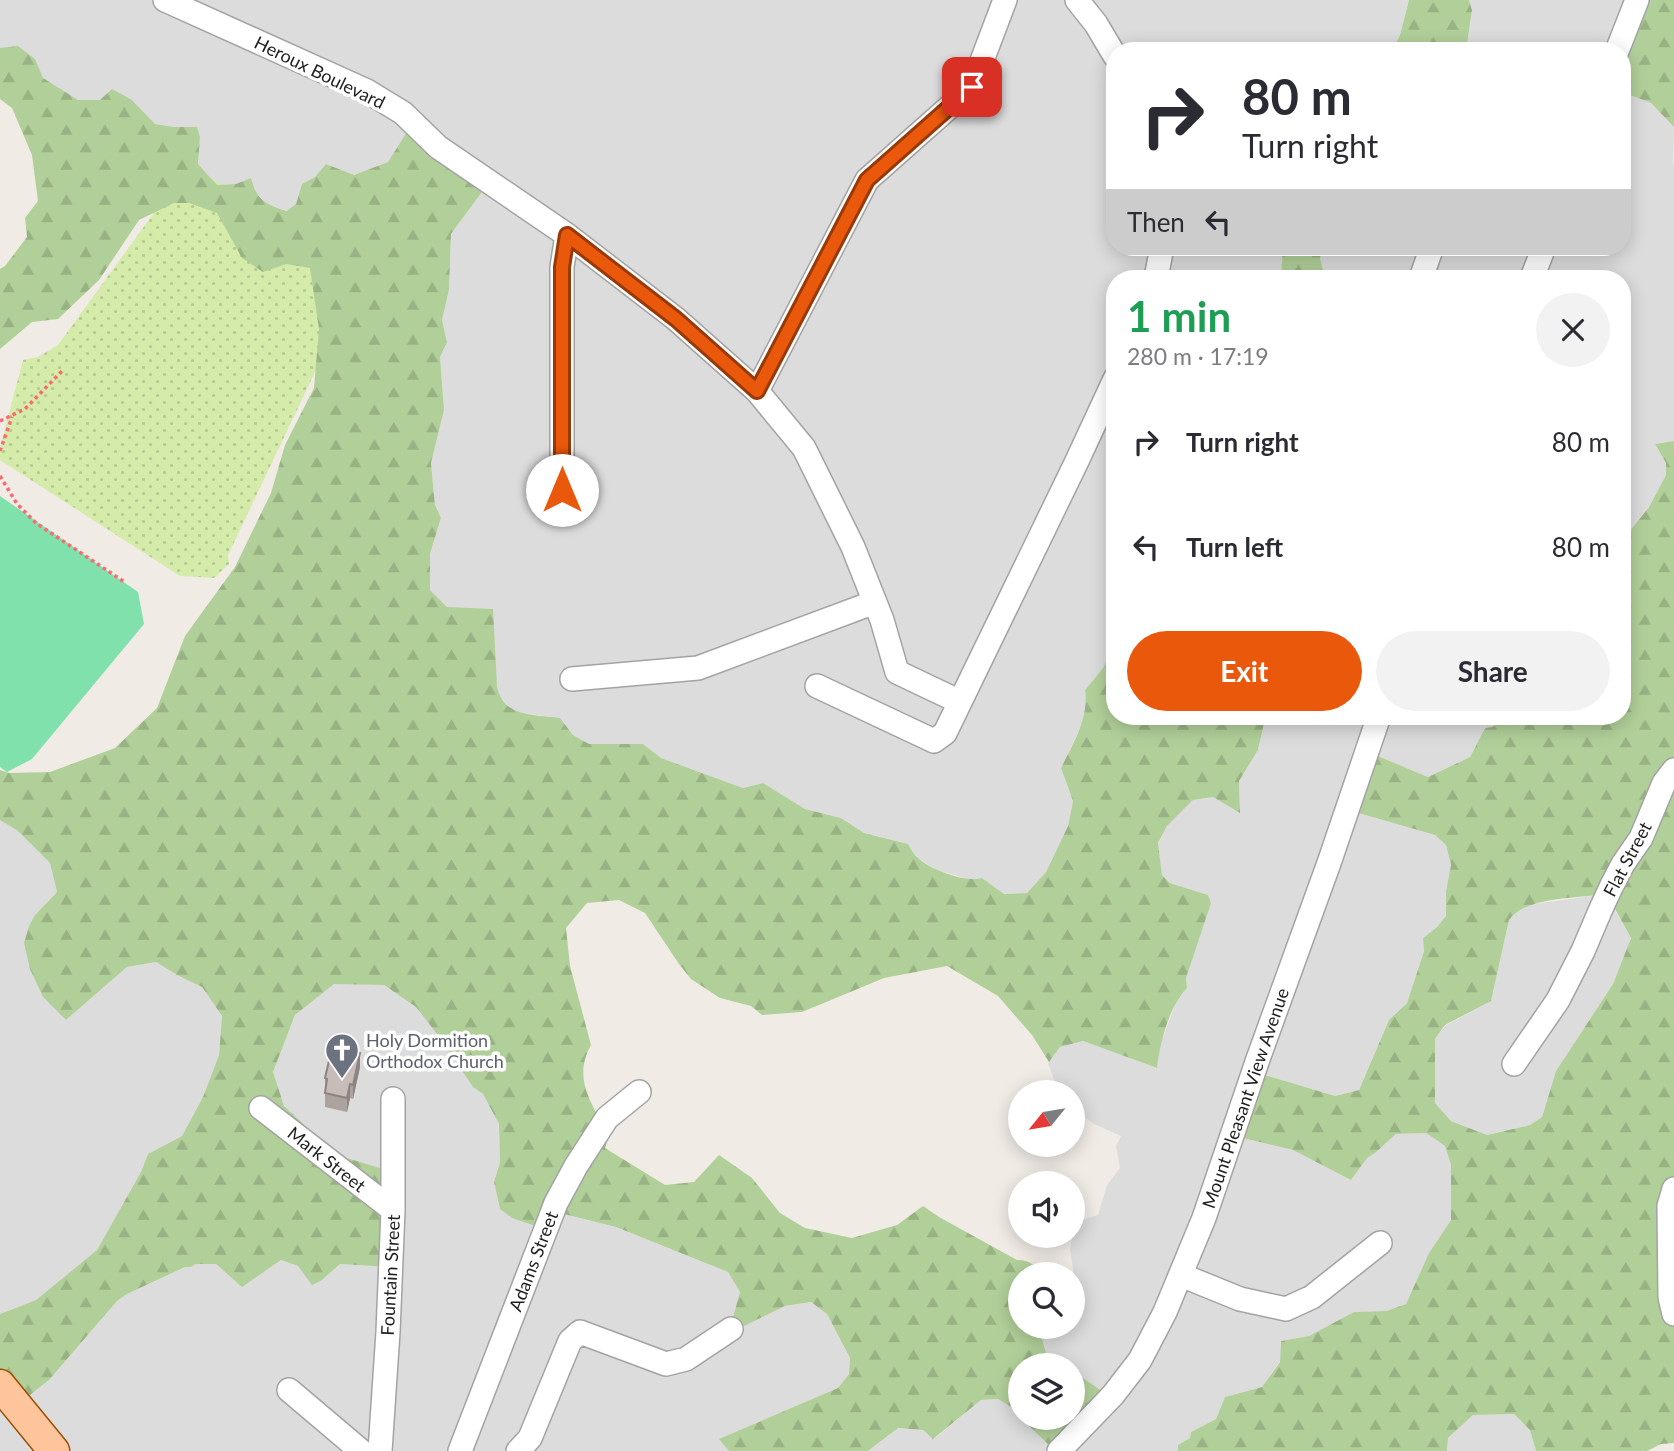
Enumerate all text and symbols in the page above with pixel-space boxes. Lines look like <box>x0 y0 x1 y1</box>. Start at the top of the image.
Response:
street label: Heroux Boulevard <box>251 31 389 113</box>
pin <box>942 57 1002 117</box>
text: 80 m <box>1242 67 1352 125</box>
icon: arrive <box>953 68 991 106</box>
icon: right <box>1127 70 1218 161</box>
text: Turn right <box>1242 126 1378 165</box>
icon: left <box>1199 203 1237 241</box>
text: Then <box>1127 206 1185 238</box>
text: 1 min <box>1127 291 1231 341</box>
button: close <box>1536 293 1610 367</box>
text: 280 m · 17:19 <box>1127 342 1269 370</box>
icon: right <box>1127 423 1165 461</box>
text: Turn right <box>1186 426 1299 458</box>
text: 80 m <box>1552 426 1610 458</box>
position arrow <box>525 453 599 527</box>
icon: left <box>1127 528 1165 566</box>
text: Turn left <box>1186 531 1283 563</box>
text: 80 m <box>1552 531 1610 563</box>
button: Exit <box>1127 631 1362 711</box>
button: Share <box>1376 631 1610 711</box>
street label: Flat Street <box>1598 817 1656 900</box>
street label: Mount Pleasant View Avenue <box>1197 985 1293 1211</box>
place label: Holy Dormition Orthodox Church <box>366 1029 504 1072</box>
church icon: Holy Dormition Orthodox Church <box>323 1031 361 1080</box>
north arrow <box>1008 1080 1085 1157</box>
map controls <box>1008 1080 1085 1430</box>
street label: Mark Street <box>284 1122 371 1197</box>
button: sound <box>1008 1171 1085 1248</box>
street label: Adams Street <box>504 1207 562 1314</box>
street label: Fountain Street <box>376 1213 404 1336</box>
button: search <box>1008 1262 1085 1339</box>
button: layers <box>1008 1353 1085 1430</box>

